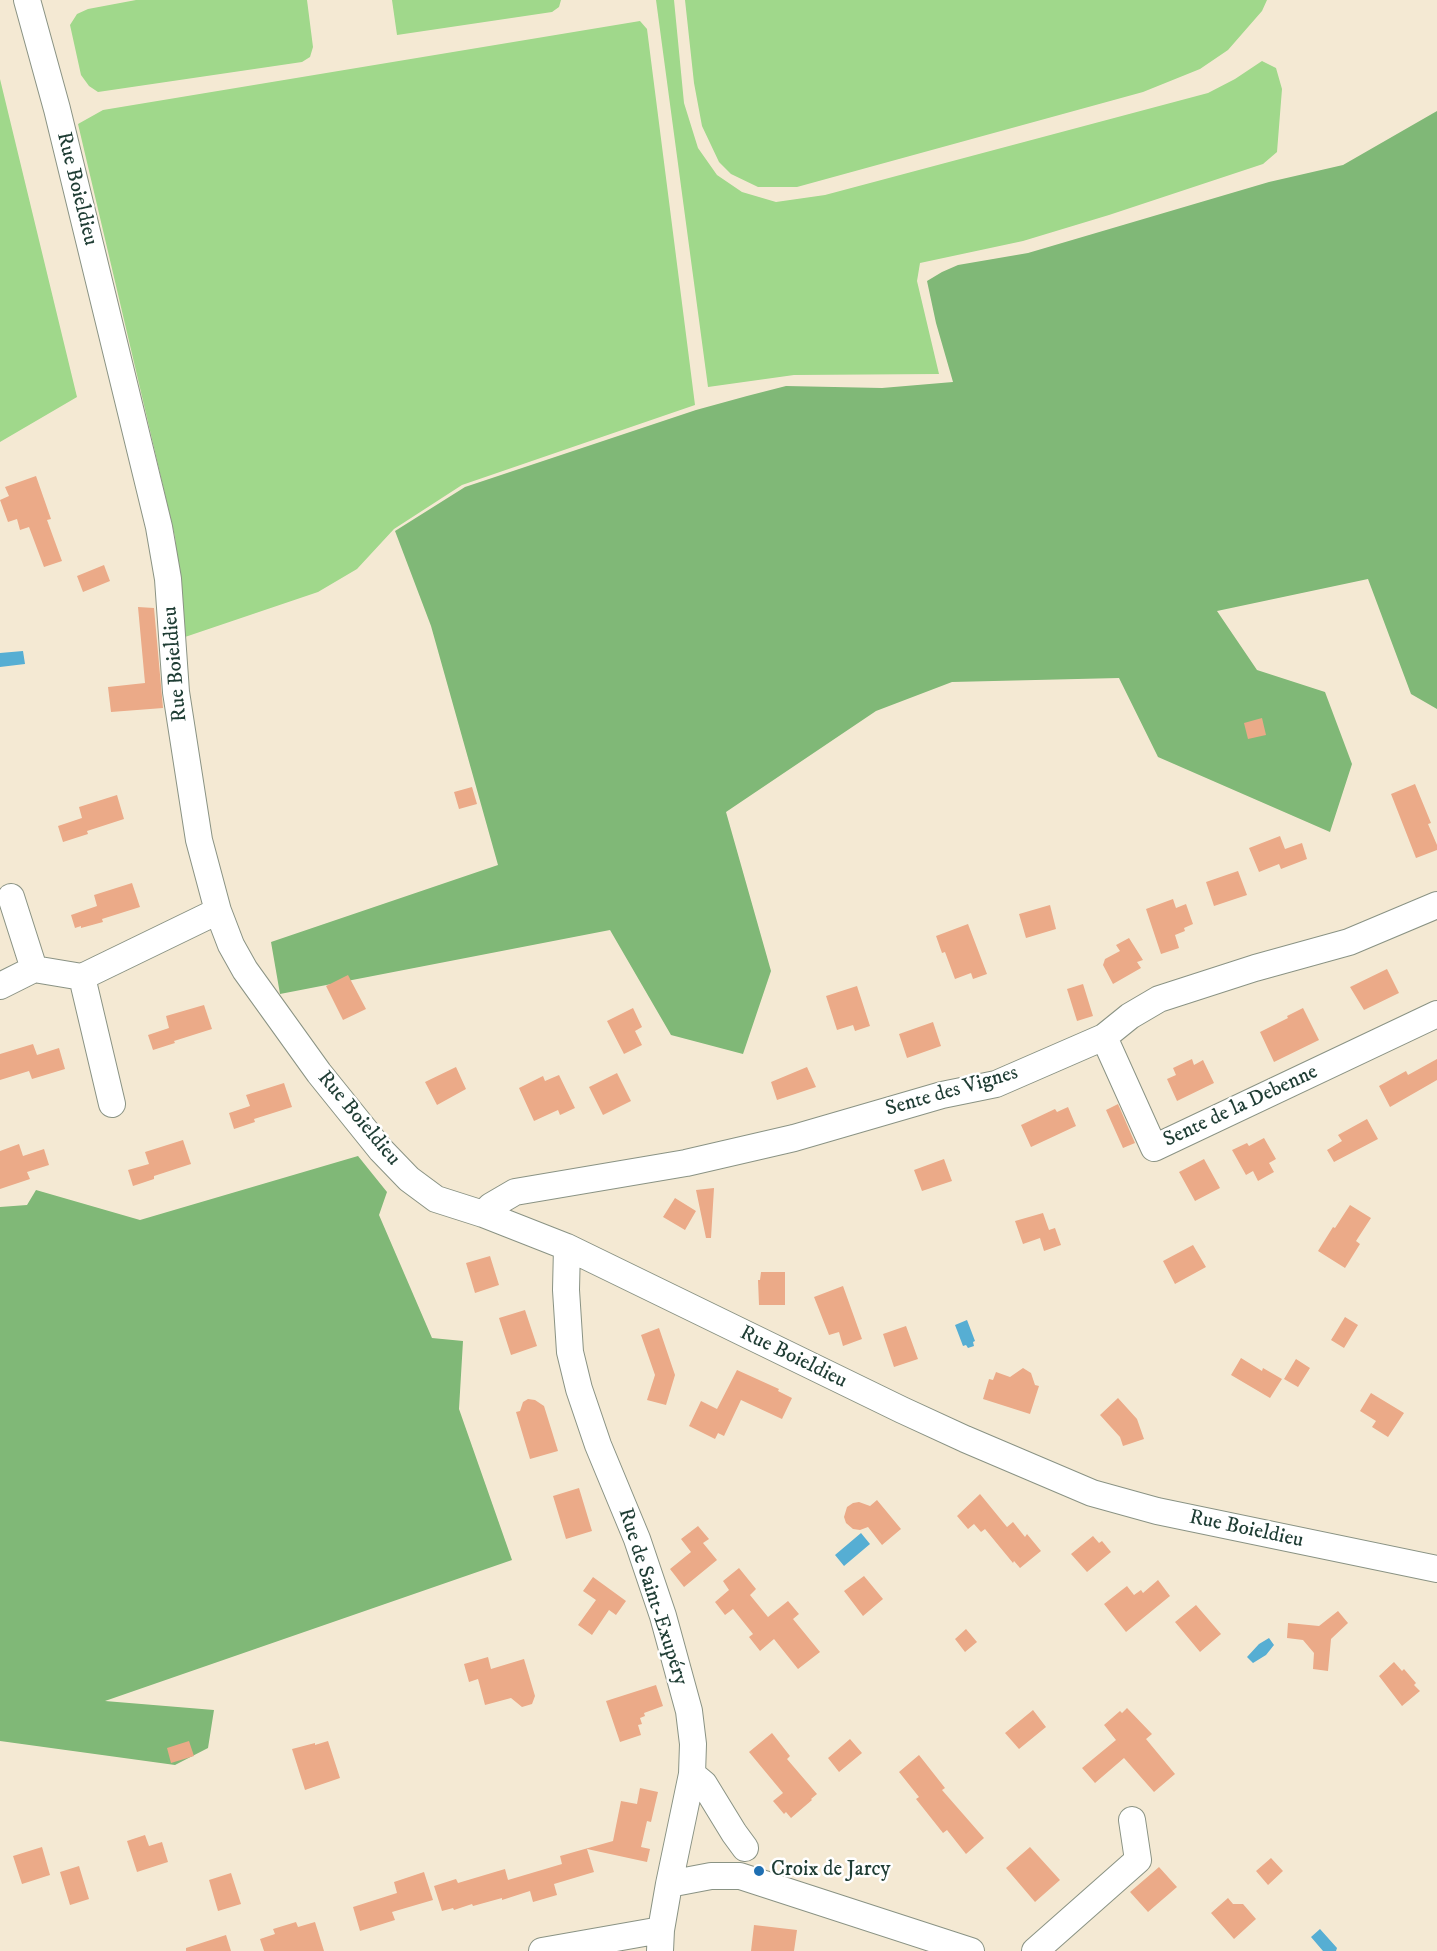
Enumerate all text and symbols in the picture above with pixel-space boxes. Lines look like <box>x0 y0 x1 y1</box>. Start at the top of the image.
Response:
street label: Rue Boieldieu <box>50 130 102 248</box>
street label: Rue Boieldieu <box>158 605 194 723</box>
street label: Sente de la Debenne <box>1160 1060 1322 1154</box>
street label: Sente des Vignes <box>883 1061 1021 1123</box>
street label: Rue Boieldieu <box>311 1066 405 1172</box>
street label: Rue Boieldieu <box>735 1321 851 1395</box>
street label: Rue de Saint-Exupéry <box>611 1505 693 1689</box>
street label: Rue Boieldieu <box>1187 1506 1305 1554</box>
place label: Croix de Jarcy <box>771 1858 890 1884</box>
marker: Croix de Jarcy <box>752 1864 766 1878</box>

